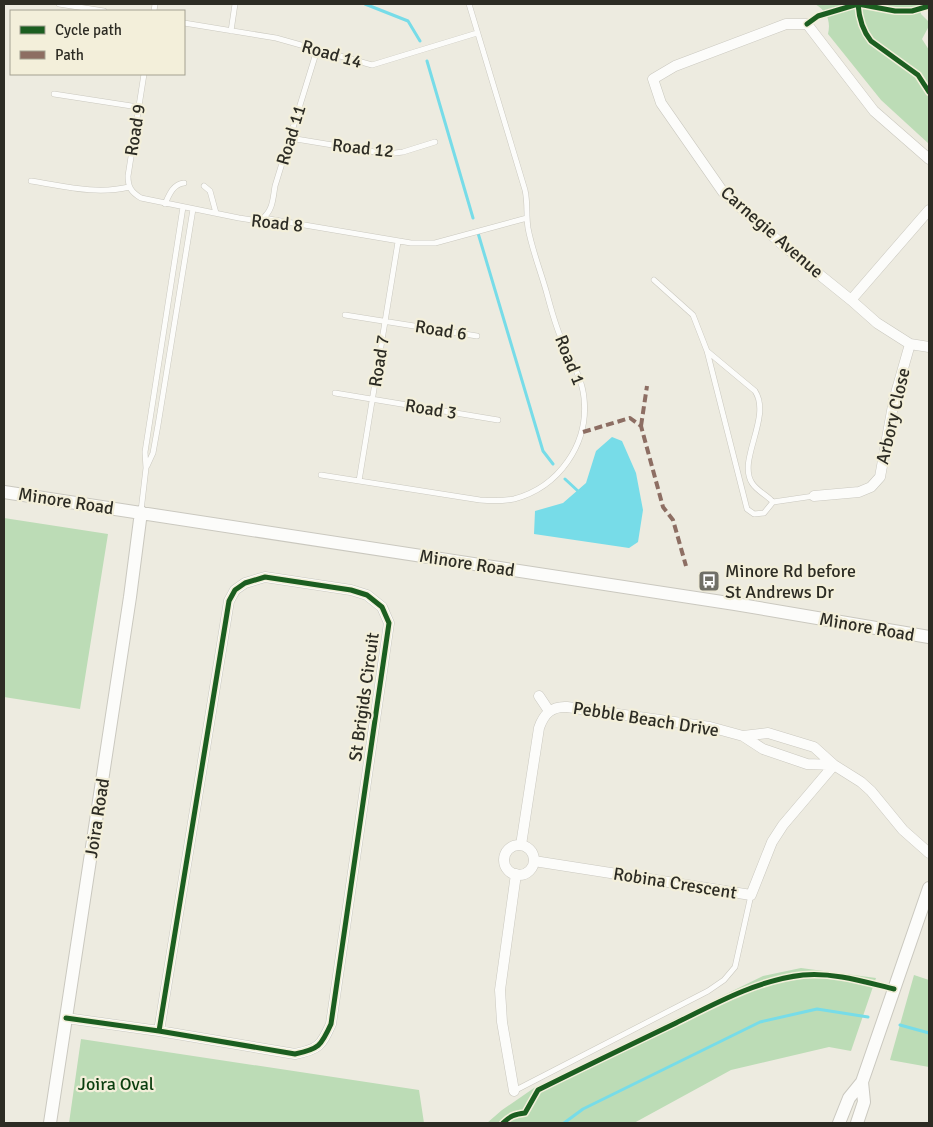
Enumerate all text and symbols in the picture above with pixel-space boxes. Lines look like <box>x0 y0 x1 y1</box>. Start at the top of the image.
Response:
legend <box>10 10 185 75</box>
text: Cycle path <box>55 21 122 39</box>
street label: Road 14 <box>299 35 365 73</box>
text: Path <box>55 46 84 64</box>
street label: Road 9 <box>120 102 150 158</box>
street label: Road 11 <box>271 102 311 168</box>
street label: Road 12 <box>331 134 395 162</box>
street label: Carnegie Avenue <box>716 181 828 283</box>
street label: Road 8 <box>250 209 304 237</box>
street label: Road 6 <box>413 315 469 345</box>
street label: Road 1 <box>550 332 590 388</box>
street label: Road 7 <box>364 333 394 389</box>
street label: Arbory Close <box>871 366 915 466</box>
street label: Road 3 <box>403 394 459 424</box>
street label: Minore Road <box>17 483 115 519</box>
street label: Minore Road <box>418 545 516 581</box>
place label: Minore Rd before St Andrews Dr <box>725 560 856 603</box>
bus stop icon: Minore Rd before St Andrews Dr <box>697 569 721 593</box>
street label: Minore Road <box>818 608 916 646</box>
street label: St Brigids Circuit <box>344 631 384 763</box>
street label: Pebble Beach Drive <box>572 697 720 741</box>
street label: Joira Road <box>80 777 114 859</box>
street label: Robina Crescent <box>612 862 738 904</box>
park label: Joira Oval <box>78 1073 154 1095</box>

